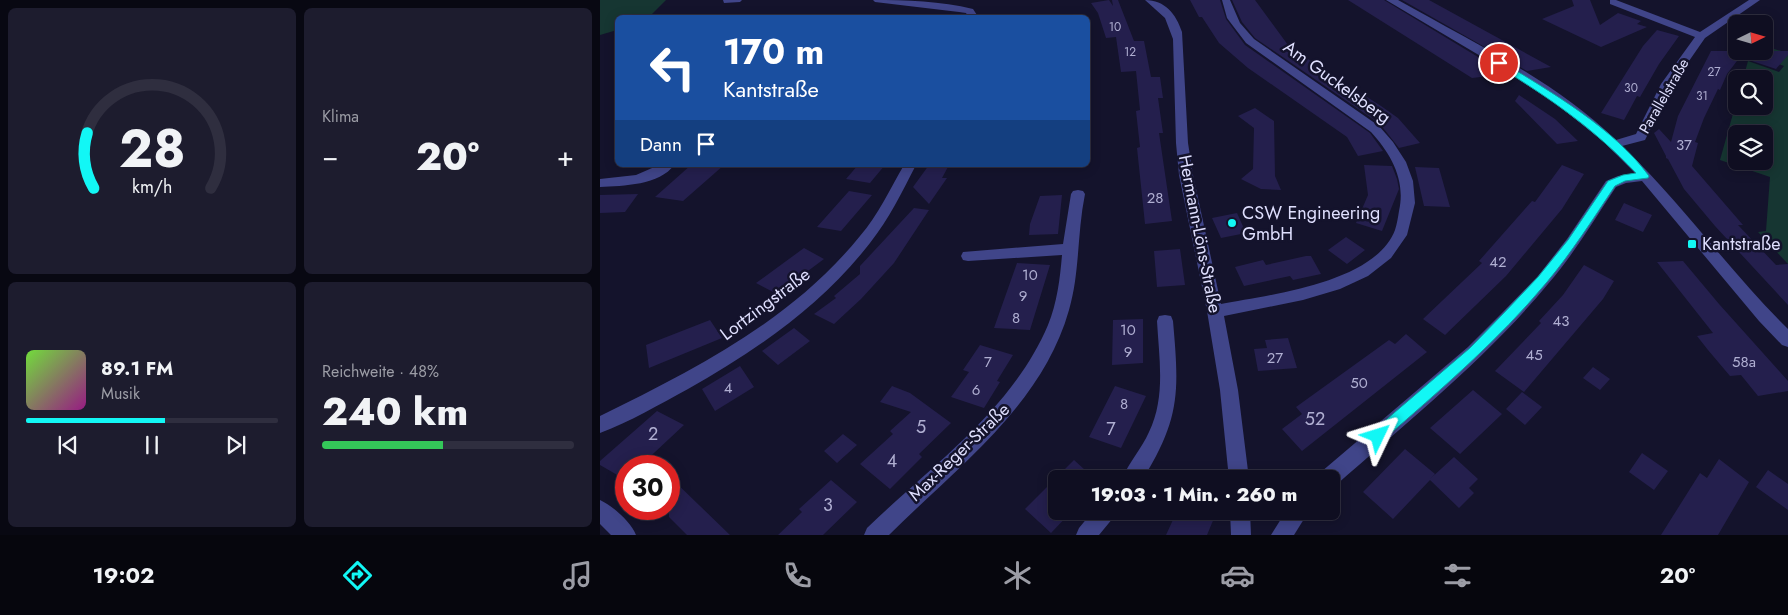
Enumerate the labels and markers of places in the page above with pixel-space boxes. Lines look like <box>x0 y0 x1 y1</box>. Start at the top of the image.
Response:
pin <box>1478 42 1520 84</box>
place label: CSW Engineering GmbH <box>1242 200 1380 247</box>
marker: CSW Engineering GmbH <box>1226 217 1238 229</box>
place label: Kantstraße <box>1702 231 1780 257</box>
marker: Kantstraße <box>1686 238 1698 250</box>

